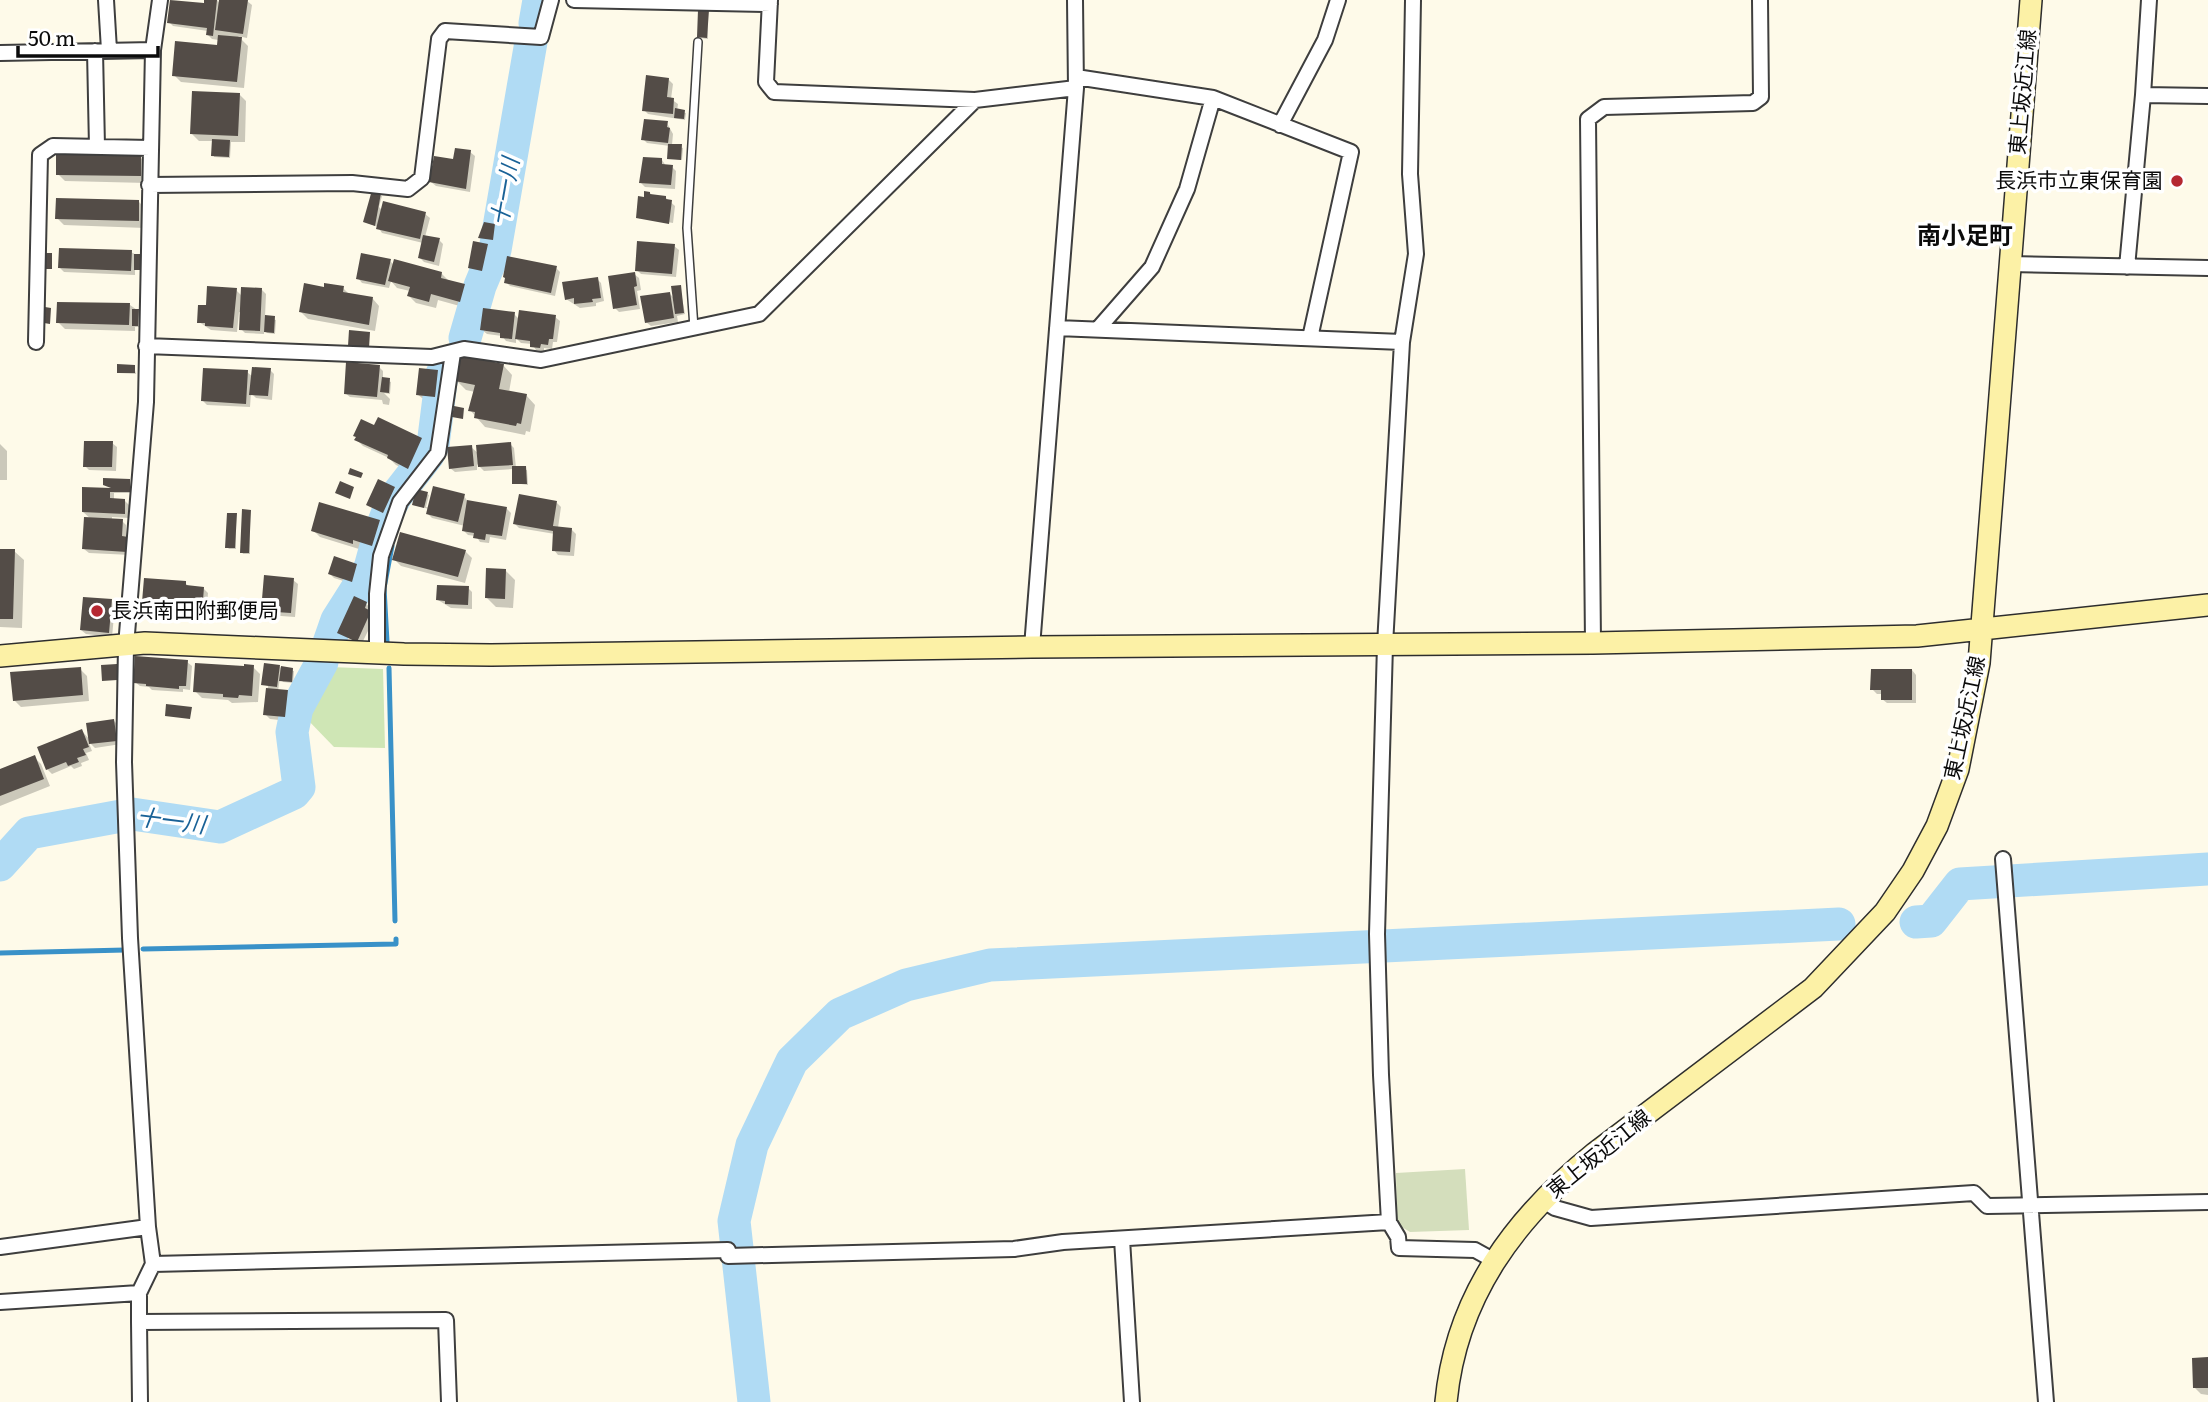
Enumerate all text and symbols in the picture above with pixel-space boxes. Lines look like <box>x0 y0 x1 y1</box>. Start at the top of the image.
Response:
scale bar <box>18 14 158 58</box>
text: 50 m <box>28 21 75 52</box>
street label: 東上坂近江線 <box>2000 28 2041 156</box>
water label: 十一川 <box>480 152 526 229</box>
place label: 長浜市立東保育園 <box>1995 163 2163 194</box>
marker: 長浜市立東保育園 <box>2169 173 2185 189</box>
district label: 南小足町 <box>1917 216 2013 251</box>
place label: 長浜南田附郵便局 <box>111 593 279 624</box>
marker: 長浜南田附郵便局 <box>89 603 105 619</box>
street label: 東上坂近江線 <box>1934 653 1991 782</box>
water label: 十一川 <box>135 798 211 840</box>
street label: 東上坂近江線 <box>1539 1100 1656 1204</box>

